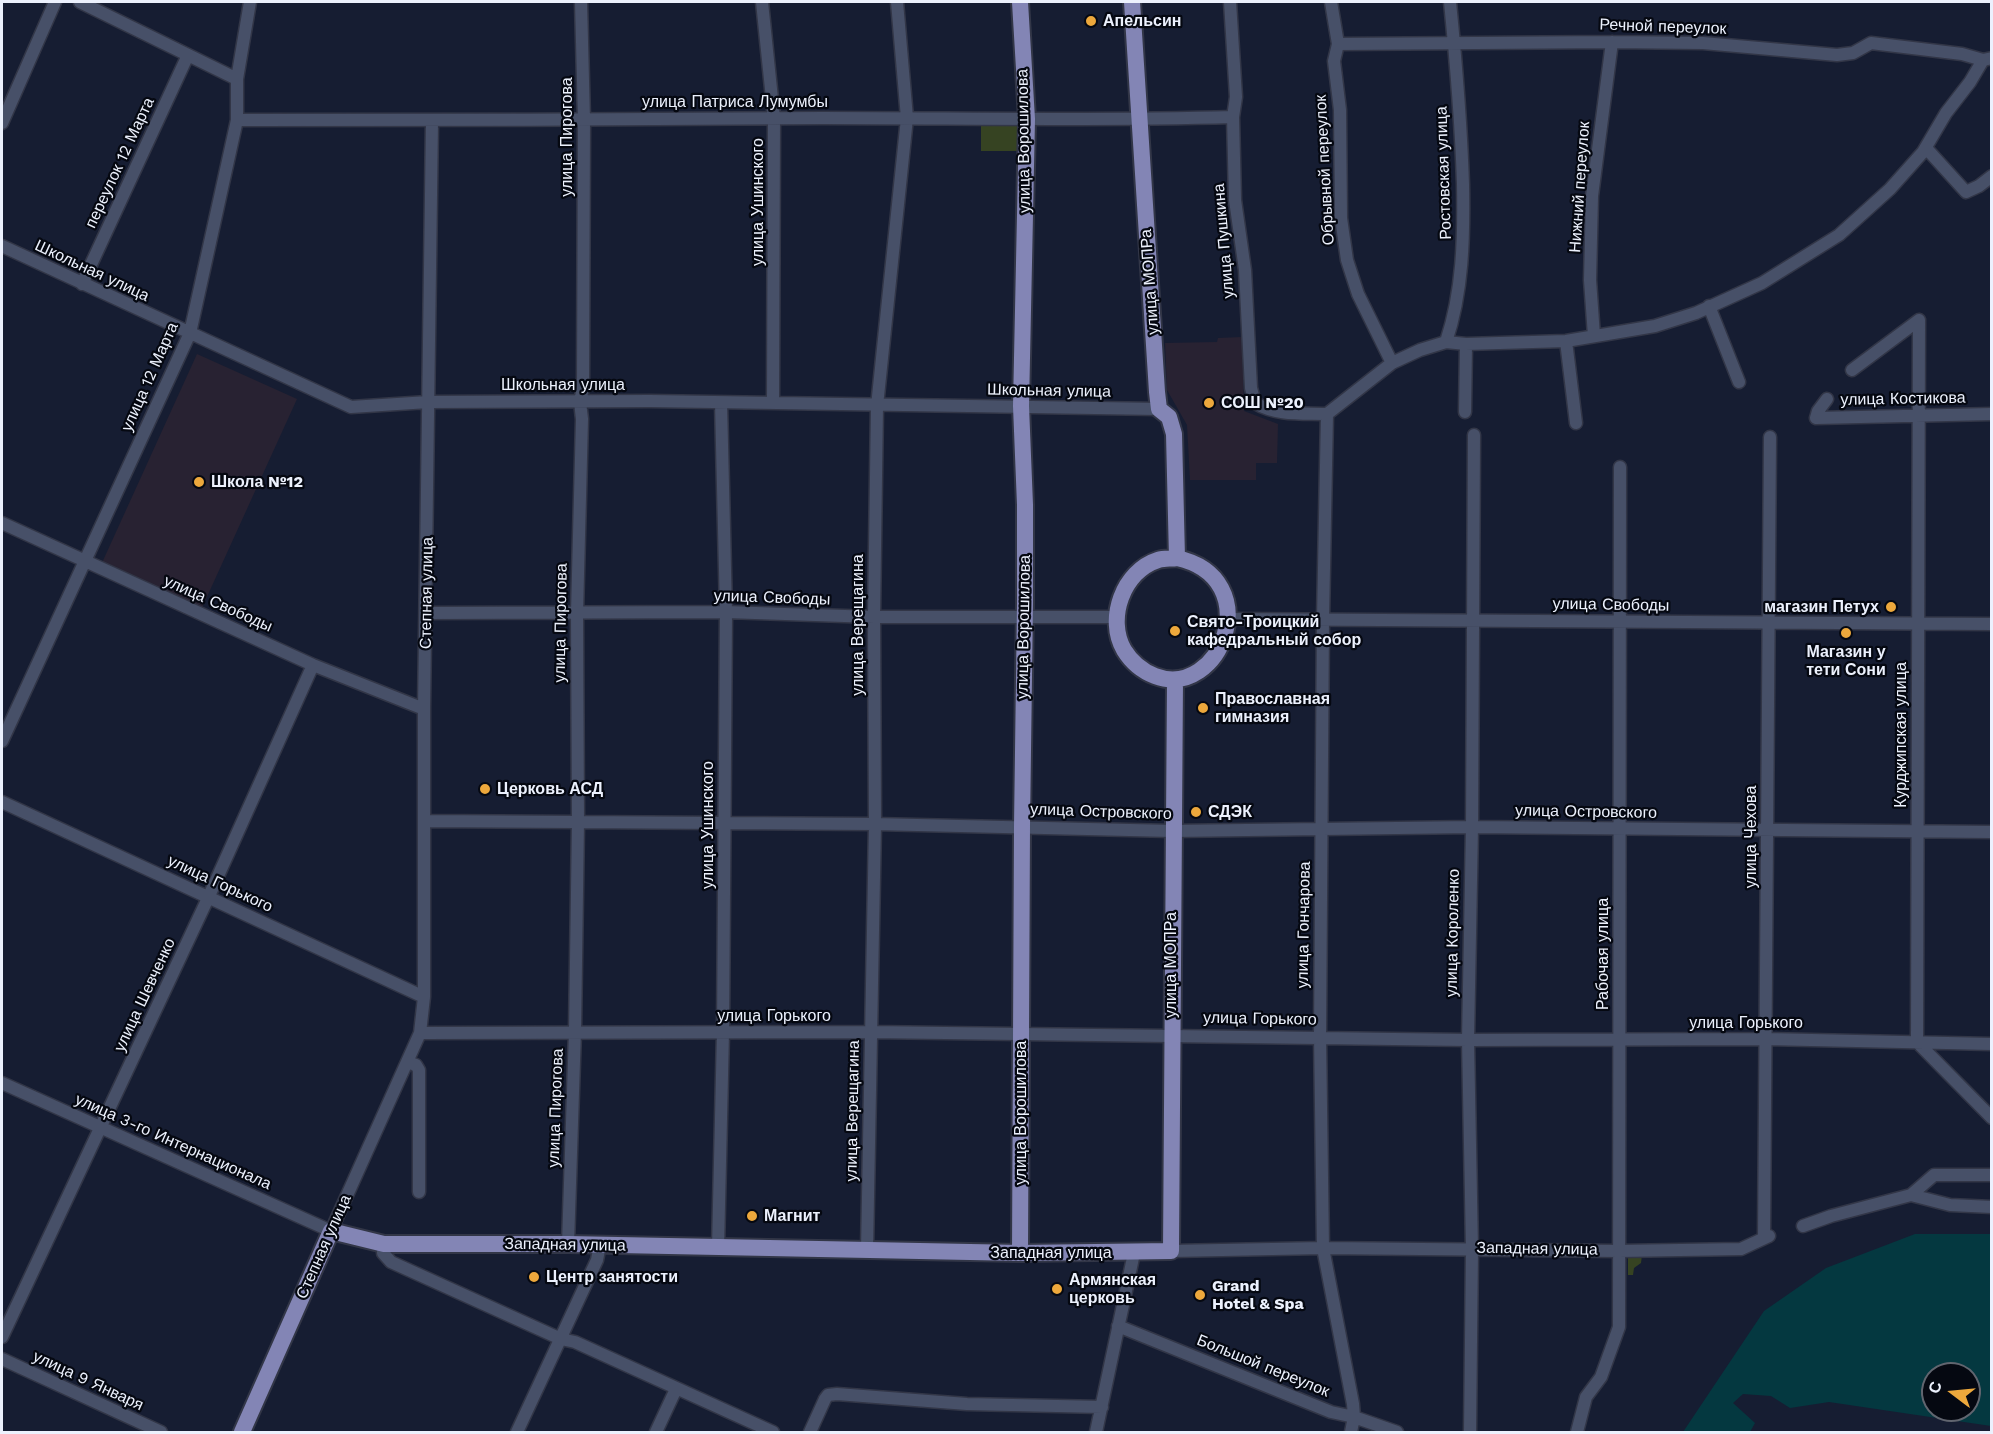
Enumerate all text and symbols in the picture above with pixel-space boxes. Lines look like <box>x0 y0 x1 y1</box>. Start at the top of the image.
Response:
place label: Апельсин <box>1103 11 1182 31</box>
marker: Апельсин <box>1084 14 1098 28</box>
street label: Речной переулок <box>1599 15 1727 39</box>
street label: улица Ворошилова <box>1013 69 1035 213</box>
street label: улица Пирогова <box>557 77 577 197</box>
street label: улица Патриса Лумумбы <box>642 92 828 112</box>
street label: Обрывной переулок <box>1311 94 1339 246</box>
street label: переулок 12 Марта <box>81 95 159 231</box>
street label: Ростовская улица <box>1432 106 1456 240</box>
street label: Нижний переулок <box>1566 121 1594 253</box>
street label: улица Ушинского <box>748 138 768 266</box>
street label: улица Пушкина <box>1209 183 1239 299</box>
street label: улица МОПРа <box>1137 229 1163 335</box>
street label: Школьная улица <box>32 236 152 306</box>
street label: улица 12 Марта <box>117 319 183 435</box>
street label: Школьная улица <box>501 375 625 395</box>
street label: Школьная улица <box>987 380 1111 402</box>
street label: улица Костикова <box>1840 388 1966 410</box>
place label: СОШ №20 <box>1221 393 1304 413</box>
marker: СОШ №20 <box>1202 396 1216 410</box>
place label: Школа №12 <box>211 472 303 492</box>
marker: Школа №12 <box>192 475 206 489</box>
street label: Степная улица <box>416 537 438 649</box>
street label: улица Верещагина <box>848 554 868 696</box>
street label: улица Ворошилова <box>1013 555 1035 699</box>
street label: улица Пирогова <box>550 563 572 683</box>
street label: улица Свободы <box>161 571 275 637</box>
street label: улица Свободы <box>713 586 831 610</box>
street label: улица Свободы <box>1552 594 1670 616</box>
place label: магазин Петух <box>1764 597 1879 617</box>
marker: магазин Петух <box>1884 600 1898 614</box>
place label: Свято-Троицкий кафедральный собор <box>1187 612 1361 650</box>
marker: Свято-Троицкий кафедральный собор <box>1168 624 1182 638</box>
marker: Магазин у тети Сони <box>1839 626 1853 640</box>
place label: Магазин у тети Сони <box>1806 642 1886 680</box>
street label: Курджипская улица <box>1891 662 1911 808</box>
place label: Православная гимназия <box>1215 689 1330 727</box>
marker: Православная гимназия <box>1196 701 1210 715</box>
street label: улица Ушинского <box>698 761 718 889</box>
place label: Церковь АСД <box>497 779 603 799</box>
marker: Церковь АСД <box>478 782 492 796</box>
street label: улица Чехова <box>1741 786 1761 888</box>
street label: улица Островского <box>1030 800 1172 824</box>
street label: улица Островского <box>1515 801 1657 823</box>
place label: СДЭК <box>1208 802 1252 822</box>
marker: СДЭК <box>1189 805 1203 819</box>
street label: улица Горького <box>164 851 276 917</box>
street label: улица Гончарова <box>1293 861 1315 989</box>
street label: улица Короленко <box>1442 869 1464 997</box>
street label: Рабочая улица <box>1593 898 1613 1010</box>
street label: улица МОПРа <box>1161 912 1181 1018</box>
street label: улица Шевченко <box>110 935 180 1055</box>
street label: улица Горького <box>717 1006 831 1026</box>
street label: улица Горького <box>1203 1008 1317 1030</box>
street label: улица Горького <box>1689 1013 1803 1033</box>
street label: улица Верещагина <box>842 1040 864 1182</box>
street label: улица Ворошилова <box>1011 1041 1031 1185</box>
street label: улица Пирогова <box>544 1048 568 1168</box>
street label: улица 3-го Интернационала <box>72 1090 274 1194</box>
street label: Степная улица <box>292 1192 356 1302</box>
place label: Магнит <box>764 1206 820 1226</box>
marker: Магнит <box>745 1209 759 1223</box>
street label: Западная улица <box>504 1234 626 1256</box>
street label: Западная улица <box>1476 1238 1598 1260</box>
street label: Западная улица <box>990 1243 1112 1263</box>
place label: Центр занятости <box>546 1267 678 1287</box>
marker: Центр занятости <box>527 1270 541 1284</box>
place label: Армянская церковь <box>1069 1270 1156 1308</box>
place label: Grand Hotel & Spa <box>1212 1276 1304 1314</box>
marker: Армянская церковь <box>1050 1282 1064 1296</box>
marker: Grand Hotel & Spa <box>1193 1288 1207 1302</box>
street label: Большой переулок <box>1194 1331 1332 1401</box>
street label: улица 9 Января <box>30 1347 146 1415</box>
north arrow <box>1921 1362 1981 1422</box>
text: С <box>1924 1379 1946 1396</box>

